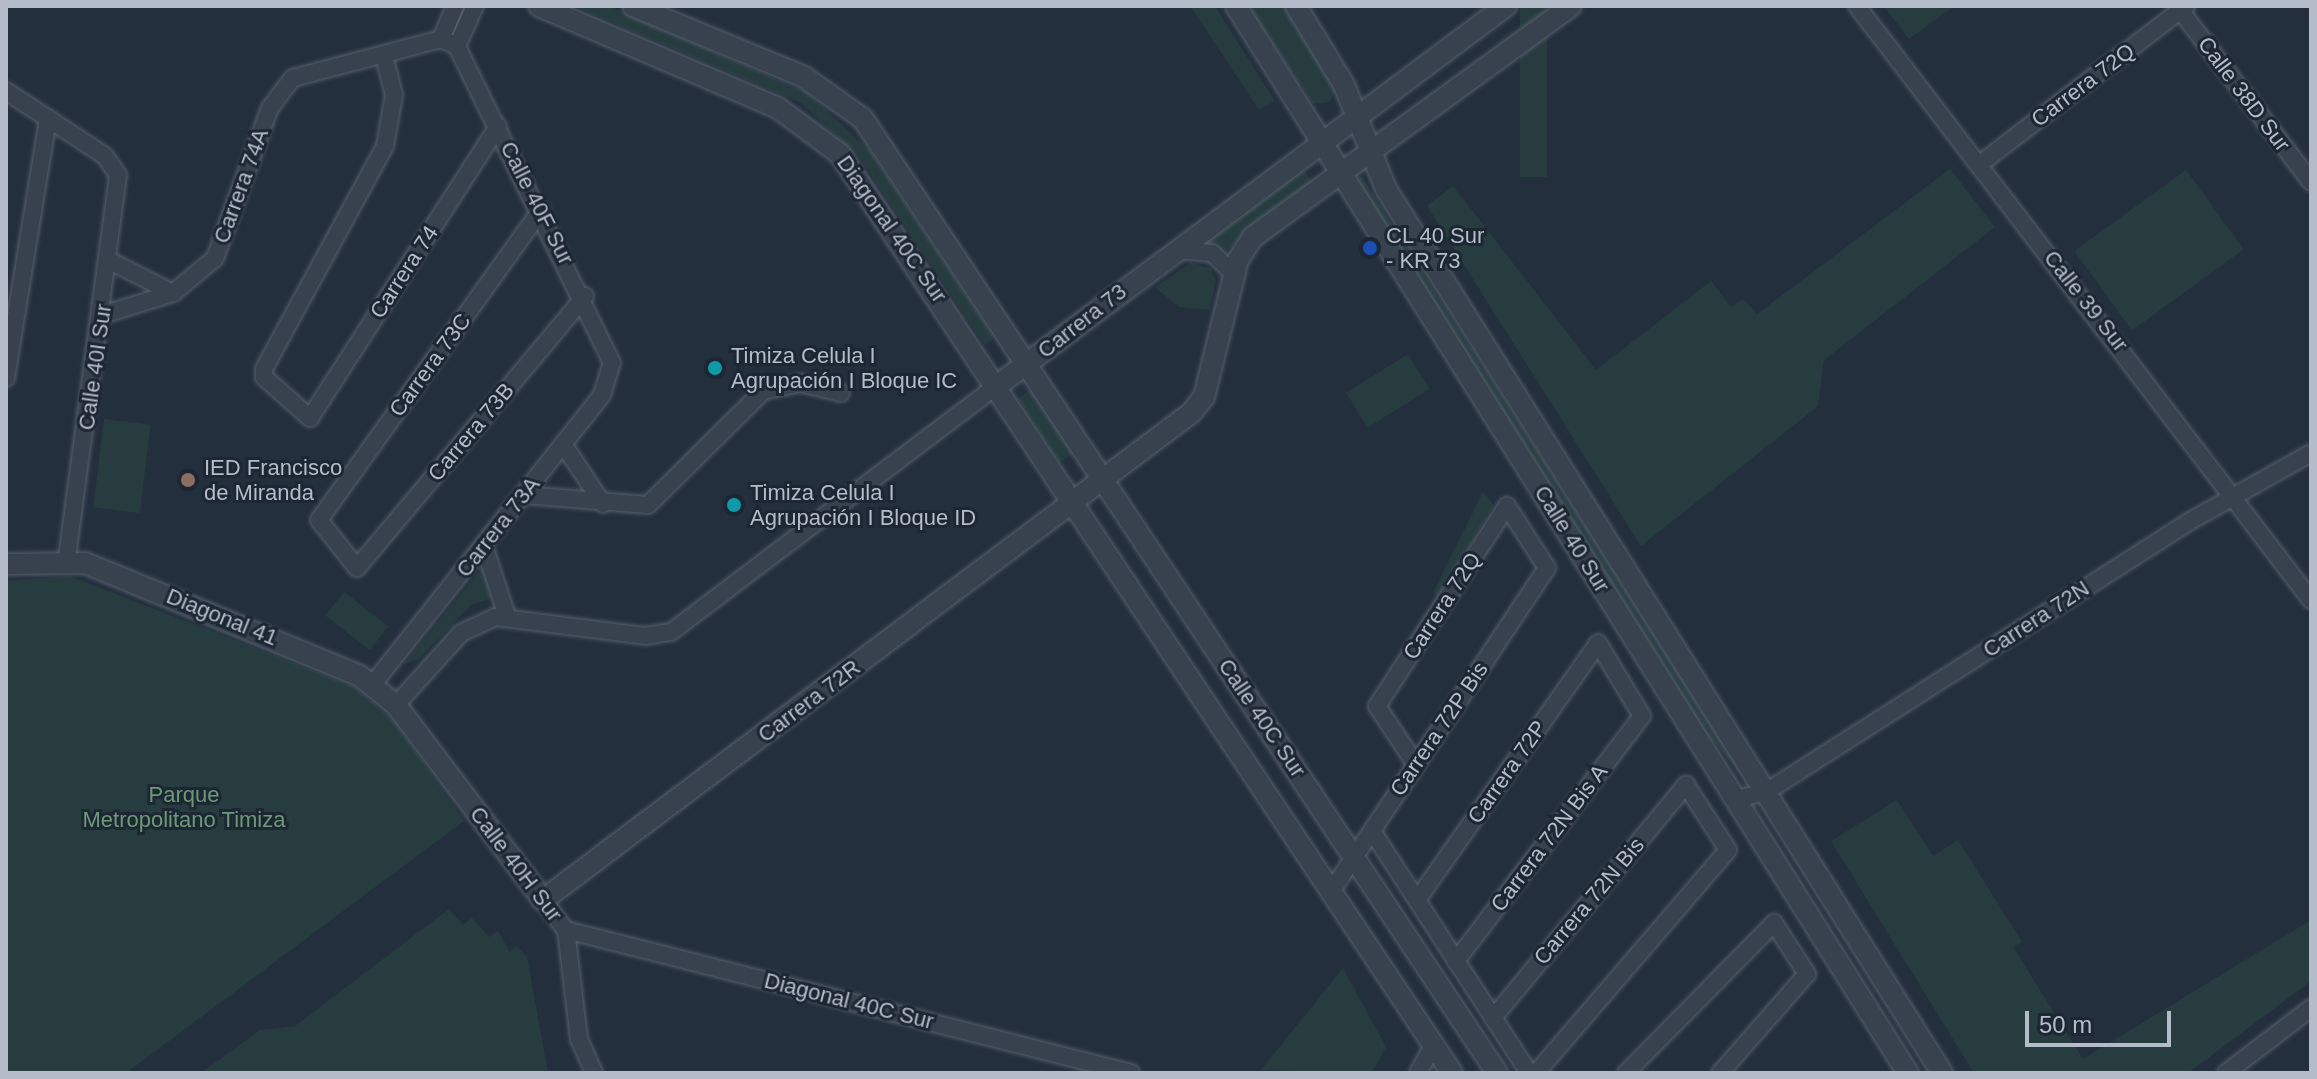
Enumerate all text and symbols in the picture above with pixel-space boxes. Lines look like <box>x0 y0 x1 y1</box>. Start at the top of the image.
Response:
street label: Calle 38D Sur <box>2192 31 2296 157</box>
street label: Carrera 72Q <box>2026 38 2140 132</box>
street label: Carrera 74A <box>208 125 274 247</box>
street label: Calle 40F Sur <box>495 137 579 269</box>
street label: Diagonal 40C Sur <box>831 150 953 308</box>
street label: Carrera 74 <box>364 221 444 323</box>
place label: CL 40 Sur - KR 73 <box>1386 222 1485 274</box>
marker: CL 40 Sur - KR 73 <box>1361 239 1379 257</box>
street label: Calle 39 Sur <box>2038 245 2134 357</box>
street label: Carrera 73 <box>1032 278 1132 364</box>
street label: Calle 40I Sur <box>73 302 117 432</box>
street label: Carrera 73C <box>384 308 476 422</box>
place label: Timiza Celula I Agrupación I Bloque IC <box>731 342 957 394</box>
marker: Timiza Celula I Agrupación I Bloque IC <box>706 359 724 377</box>
street label: Carrera 73B <box>422 378 520 486</box>
place label: IED Francisco de Miranda <box>204 454 342 506</box>
marker: IED Francisco de Miranda <box>179 471 197 489</box>
street label: Carrera 73A <box>451 472 545 582</box>
place label: Timiza Celula I Agrupación I Bloque ID <box>750 479 976 530</box>
street label: Calle 40 Sur <box>1529 481 1615 597</box>
marker: Timiza Celula I Agrupación I Bloque ID <box>725 496 743 514</box>
street label: Carrera 72Q <box>1398 548 1486 664</box>
street label: Carrera 72N <box>1978 575 2094 663</box>
street label: Diagonal 41 <box>163 583 281 651</box>
street label: Carrera 72R <box>753 654 865 748</box>
street label: Calle 40C Sur <box>1213 654 1311 782</box>
street label: Carrera 72P Bis <box>1384 657 1494 801</box>
street label: Carrera 72P <box>1462 715 1552 829</box>
street label: Carrera 72N Bis A <box>1485 759 1613 917</box>
park label: Parque Metropolitano Timiza <box>82 781 286 832</box>
street label: Calle 40H Sur <box>464 801 568 927</box>
street label: Carrera 72N Bis <box>1528 832 1650 970</box>
street label: Diagonal 40C Sur <box>762 967 936 1035</box>
scale bar <box>2029 995 2175 1045</box>
text: 50 m <box>2039 1011 2092 1038</box>

